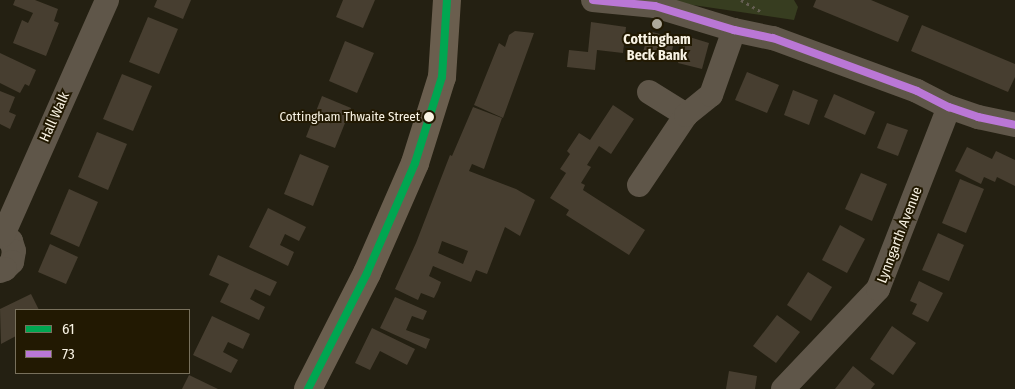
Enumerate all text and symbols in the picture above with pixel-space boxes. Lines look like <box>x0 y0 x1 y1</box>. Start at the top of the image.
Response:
marker: Cottingham Beck Bank <box>651 18 663 30</box>
place label: Cottingham Beck Bank <box>623 32 691 64</box>
street label: Hall Walk <box>37 89 73 145</box>
place label: Cottingham Thwaite Street <box>279 109 420 125</box>
marker: Cottingham Thwaite Street <box>424 112 434 122</box>
street label: Lynngarth Avenue <box>874 185 926 285</box>
legend <box>15 309 190 374</box>
text: 61 <box>62 320 75 338</box>
text: 73 <box>62 345 75 363</box>

